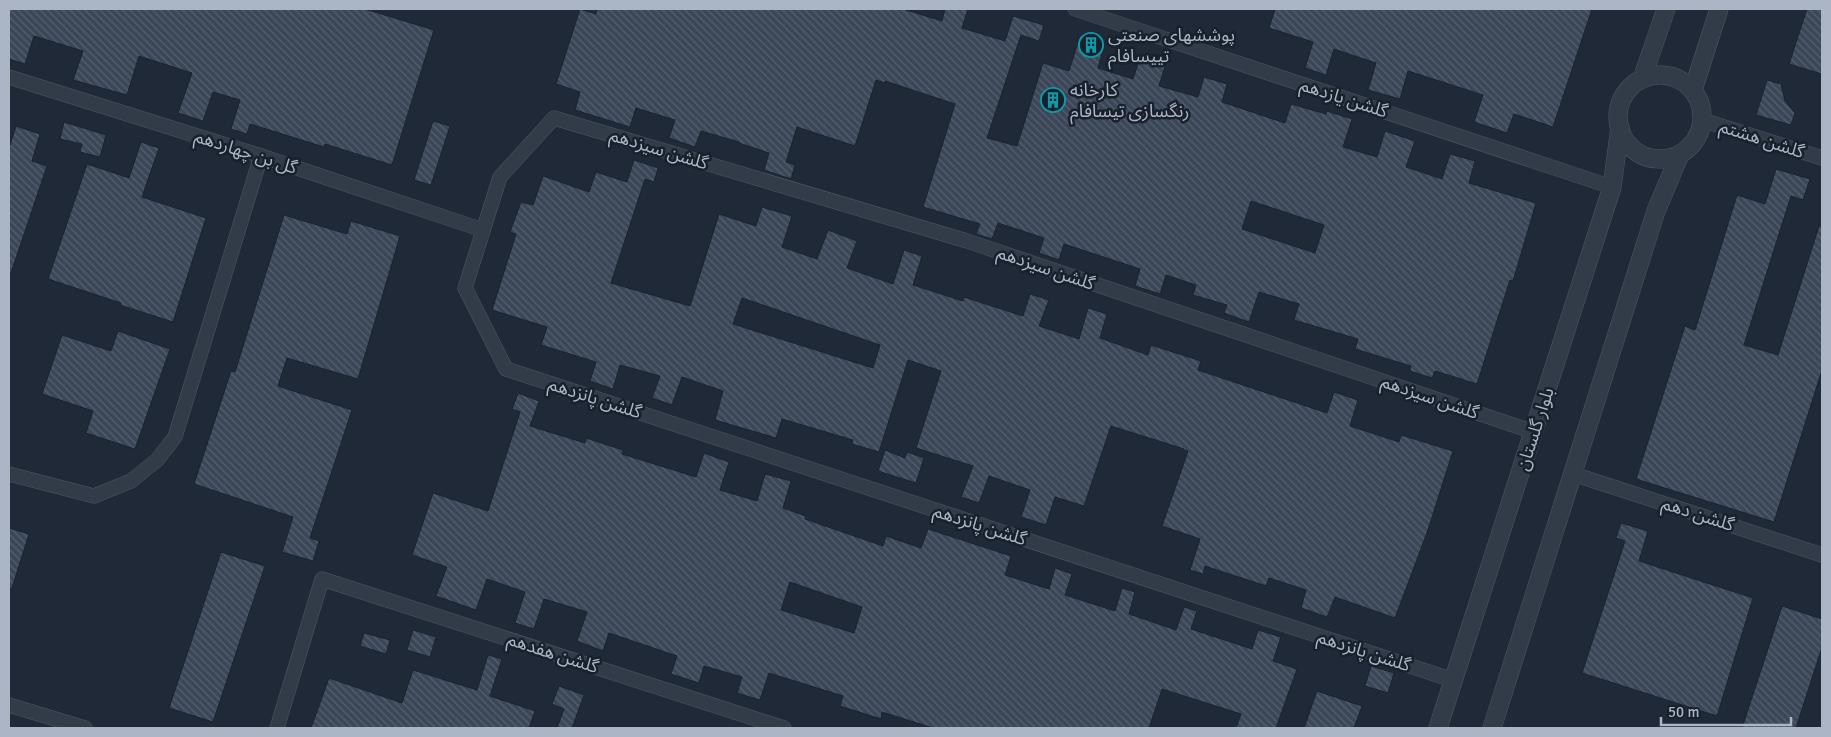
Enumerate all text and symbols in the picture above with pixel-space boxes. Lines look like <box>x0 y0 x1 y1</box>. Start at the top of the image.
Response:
place label: پوششهای صنعتی تییسافام <box>1108 24 1235 70</box>
building icon: پوششهای صنعتی تییسافام <box>1078 32 1104 58</box>
street label: گلشن یازدهم <box>1297 73 1391 125</box>
place label: کارخانه رنگسازی تیسافام <box>1070 79 1189 125</box>
building icon: کارخانه رنگسازی تیسافام <box>1040 87 1066 113</box>
street label: گلشن هشتم <box>1716 115 1808 165</box>
street label: گلشن سیزدهم <box>607 124 711 176</box>
street label: گل بن چهاردهم <box>191 125 301 181</box>
street label: گلشن سیزدهم <box>994 241 1098 297</box>
street label: گلشن سیزدهم <box>1378 370 1482 426</box>
street label: گلشن پانزدهم <box>545 373 645 425</box>
street label: بلوار گلستان <box>1511 385 1559 473</box>
street label: گلشن دهم <box>1659 492 1737 538</box>
street label: گلشن پانزدهم <box>930 500 1030 552</box>
street label: گلشن پانزدهم <box>1314 626 1414 678</box>
street label: گلشن هفدهم <box>504 628 602 680</box>
scale bar <box>1661 694 1791 726</box>
text: 50 m <box>1668 703 1699 721</box>

